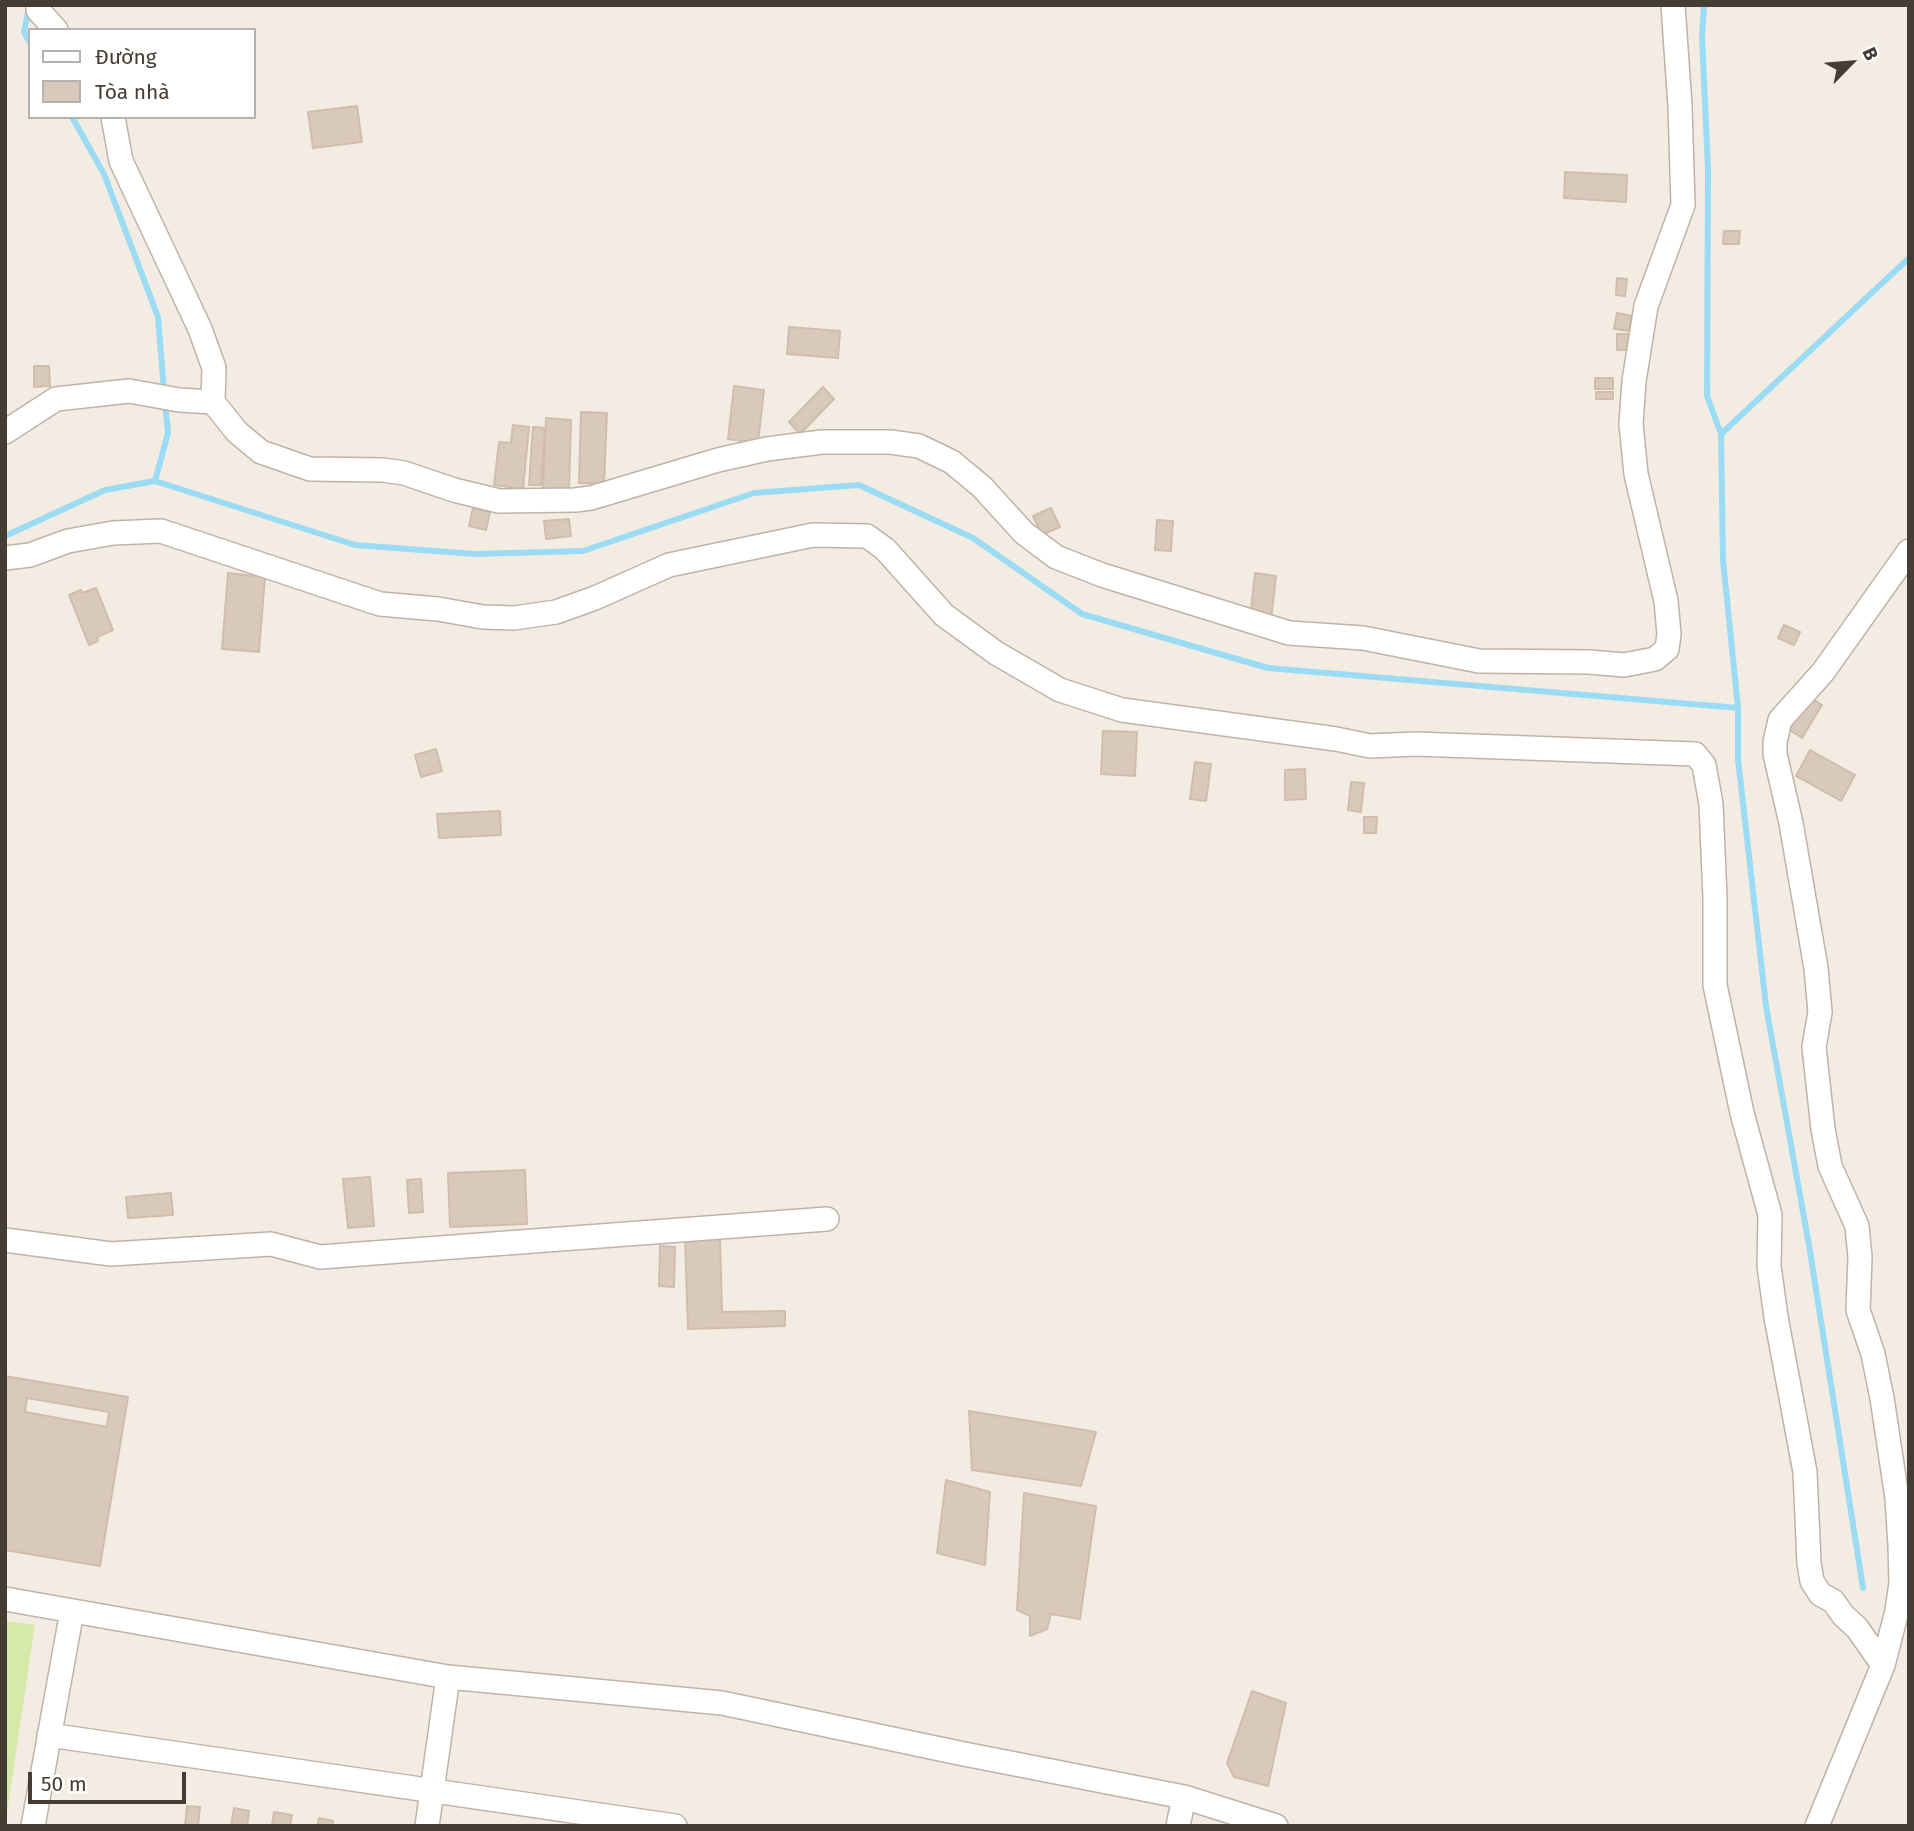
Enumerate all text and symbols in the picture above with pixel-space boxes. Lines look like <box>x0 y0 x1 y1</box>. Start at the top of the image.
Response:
legend <box>28 28 256 119</box>
north arrow <box>1816 28 1886 98</box>
text: Đường <box>95 44 157 70</box>
text: B <box>1858 44 1883 64</box>
text: Tòa nhà <box>95 79 170 105</box>
scale bar <box>32 1758 189 1802</box>
text: 50 m <box>41 1771 87 1797</box>

